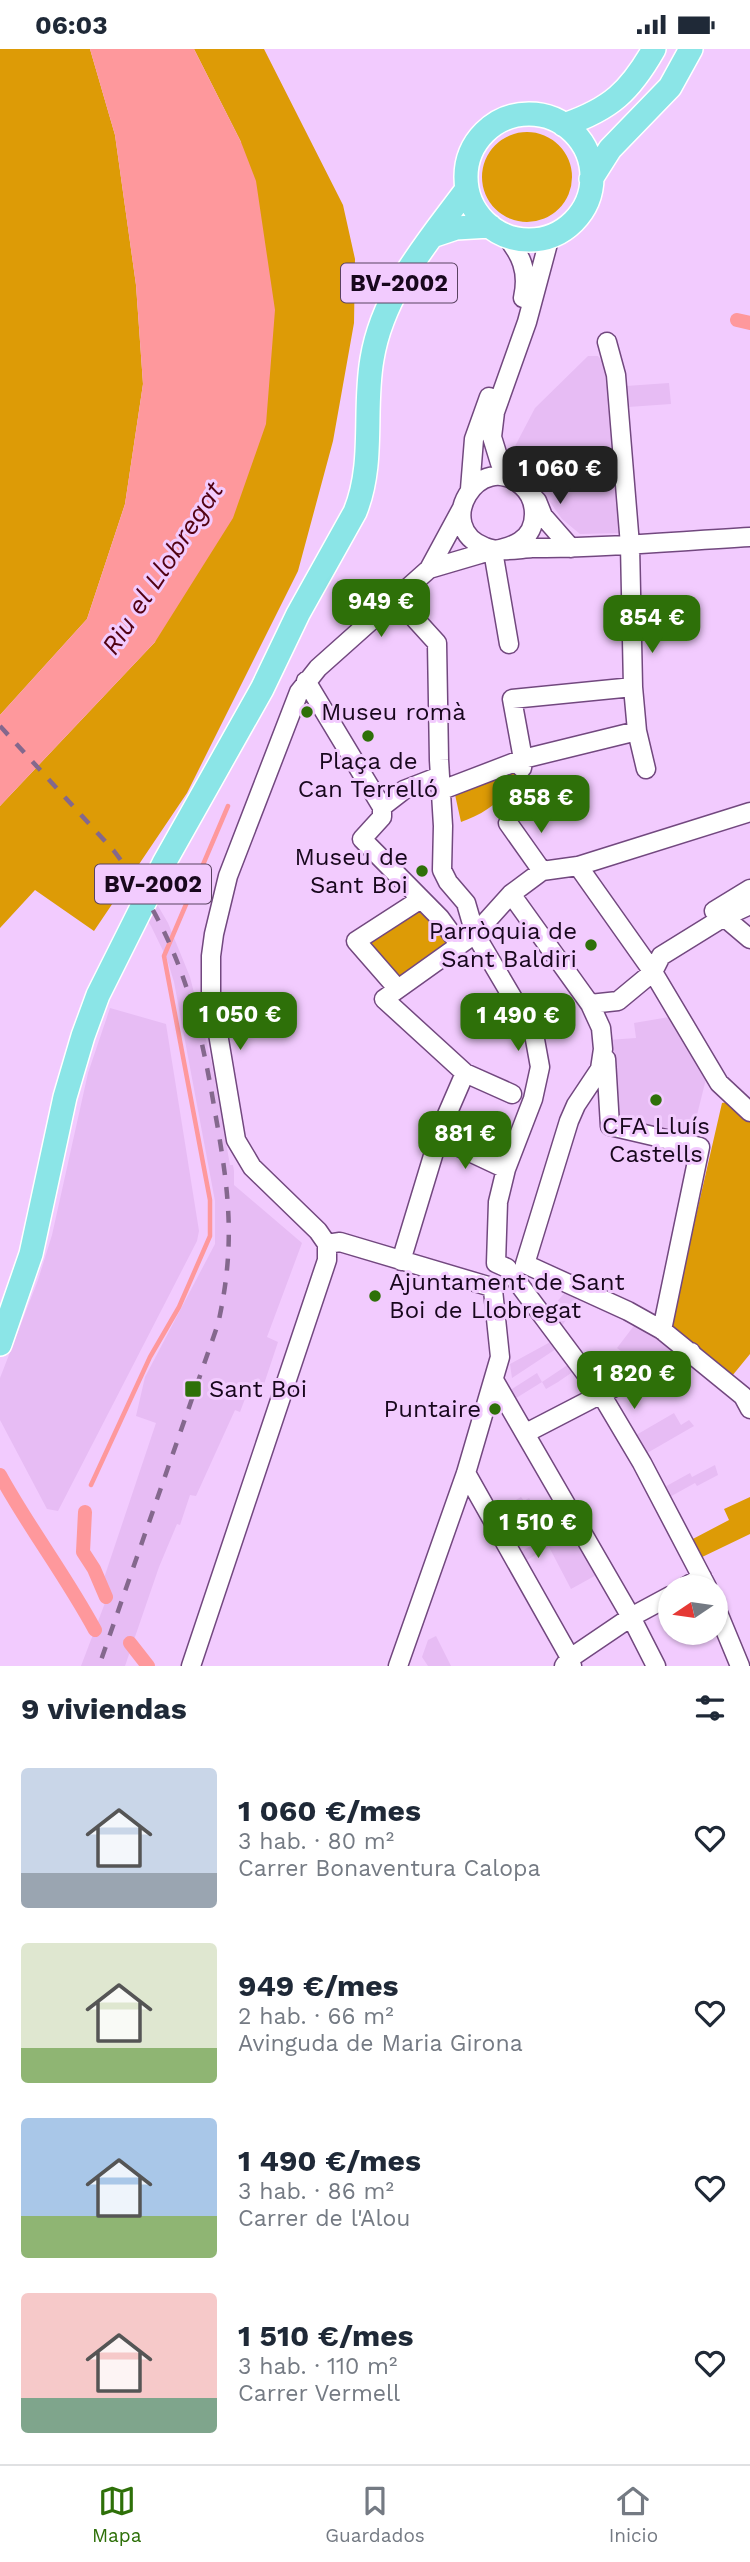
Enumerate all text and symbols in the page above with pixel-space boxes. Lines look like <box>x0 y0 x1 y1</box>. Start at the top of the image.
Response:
text: 06:03 <box>35 10 108 40</box>
road number: BV-2002 <box>341 264 457 303</box>
pin: 1 060 € <box>495 447 625 506</box>
text: 1 060 € <box>518 455 602 482</box>
water label: Riu el Llobregat <box>95 476 229 660</box>
pin: 949 € <box>332 579 430 639</box>
text: 949 € <box>348 588 414 615</box>
pin: 854 € <box>603 595 701 655</box>
text: 854 € <box>619 604 685 631</box>
place label: Museu romà <box>321 698 466 726</box>
marker: Museu romà <box>299 704 315 720</box>
marker: Plaça de Can Terrelló <box>360 728 376 744</box>
place label: Plaça de Can Terrelló <box>298 747 438 803</box>
pin: 858 € <box>492 775 590 835</box>
text: 858 € <box>509 784 573 811</box>
place label: Museu de Sant Boi <box>295 843 408 899</box>
marker: Museu de Sant Boi <box>414 863 430 879</box>
road number: BV-2002 <box>95 865 211 904</box>
place label: Parròquia de Sant Baldiri <box>429 917 577 973</box>
marker: Parròquia de Sant Baldiri <box>583 937 599 953</box>
pin: 1 050 € <box>175 993 305 1052</box>
pin: 1 490 € <box>453 993 583 1053</box>
text: 1 050 € <box>199 1001 281 1028</box>
text: 1 490 € <box>476 1002 560 1029</box>
marker: CFA Lluís Castells <box>648 1092 664 1108</box>
pin: 881 € <box>416 1111 514 1171</box>
place label: CFA Lluís Castells <box>602 1112 710 1168</box>
text: 881 € <box>434 1120 496 1147</box>
place label: Ajuntament de Sant Boi de Llobregat <box>389 1268 625 1324</box>
marker: Ajuntament de Sant Boi de Llobregat <box>367 1288 383 1304</box>
pin: 1 820 € <box>569 1351 699 1411</box>
text: 1 820 € <box>593 1360 675 1387</box>
place label: Sant Boi <box>209 1375 307 1403</box>
marker: Sant Boi <box>183 1379 203 1399</box>
place label: Puntaire <box>384 1395 481 1423</box>
marker: Puntaire <box>487 1401 503 1417</box>
pin: 1 510 € <box>473 1501 603 1560</box>
text: 1 510 € <box>499 1509 577 1536</box>
north arrow <box>658 1575 728 1645</box>
map controls <box>658 1575 728 1645</box>
icon: filters <box>691 1689 729 1727</box>
text: 9 viviendas <box>21 1691 187 1726</box>
text: 1 060 €/mes <box>238 1793 421 1828</box>
icon: home <box>77 1796 161 1880</box>
icon: heart <box>691 1819 729 1857</box>
text: 3 hab. · 80 m² <box>238 1828 394 1855</box>
text: Carrer Bonaventura Calopa <box>238 1855 540 1882</box>
text: 949 €/mes <box>238 1968 399 2003</box>
icon: home <box>77 1971 161 2055</box>
icon: heart <box>691 1994 729 2032</box>
text: 2 hab. · 66 m² <box>238 2003 394 2030</box>
text: Avinguda de Maria Girona <box>238 2030 523 2057</box>
text: 1 490 €/mes <box>238 2143 421 2178</box>
icon: home <box>77 2146 161 2230</box>
icon: heart <box>691 2169 729 2207</box>
text: 3 hab. · 86 m² <box>238 2178 394 2205</box>
text: Carrer de l'Alou <box>238 2205 410 2232</box>
text: 1 510 €/mes <box>238 2318 414 2353</box>
icon: home <box>77 2321 161 2405</box>
icon: heart <box>691 2344 729 2382</box>
text: 3 hab. · 110 m² <box>238 2353 397 2380</box>
text: Carrer Vermell <box>238 2380 400 2407</box>
tab: Mapa <box>92 2482 141 2547</box>
tab: Guardados <box>325 2482 425 2547</box>
tab: Inicio <box>609 2482 658 2547</box>

